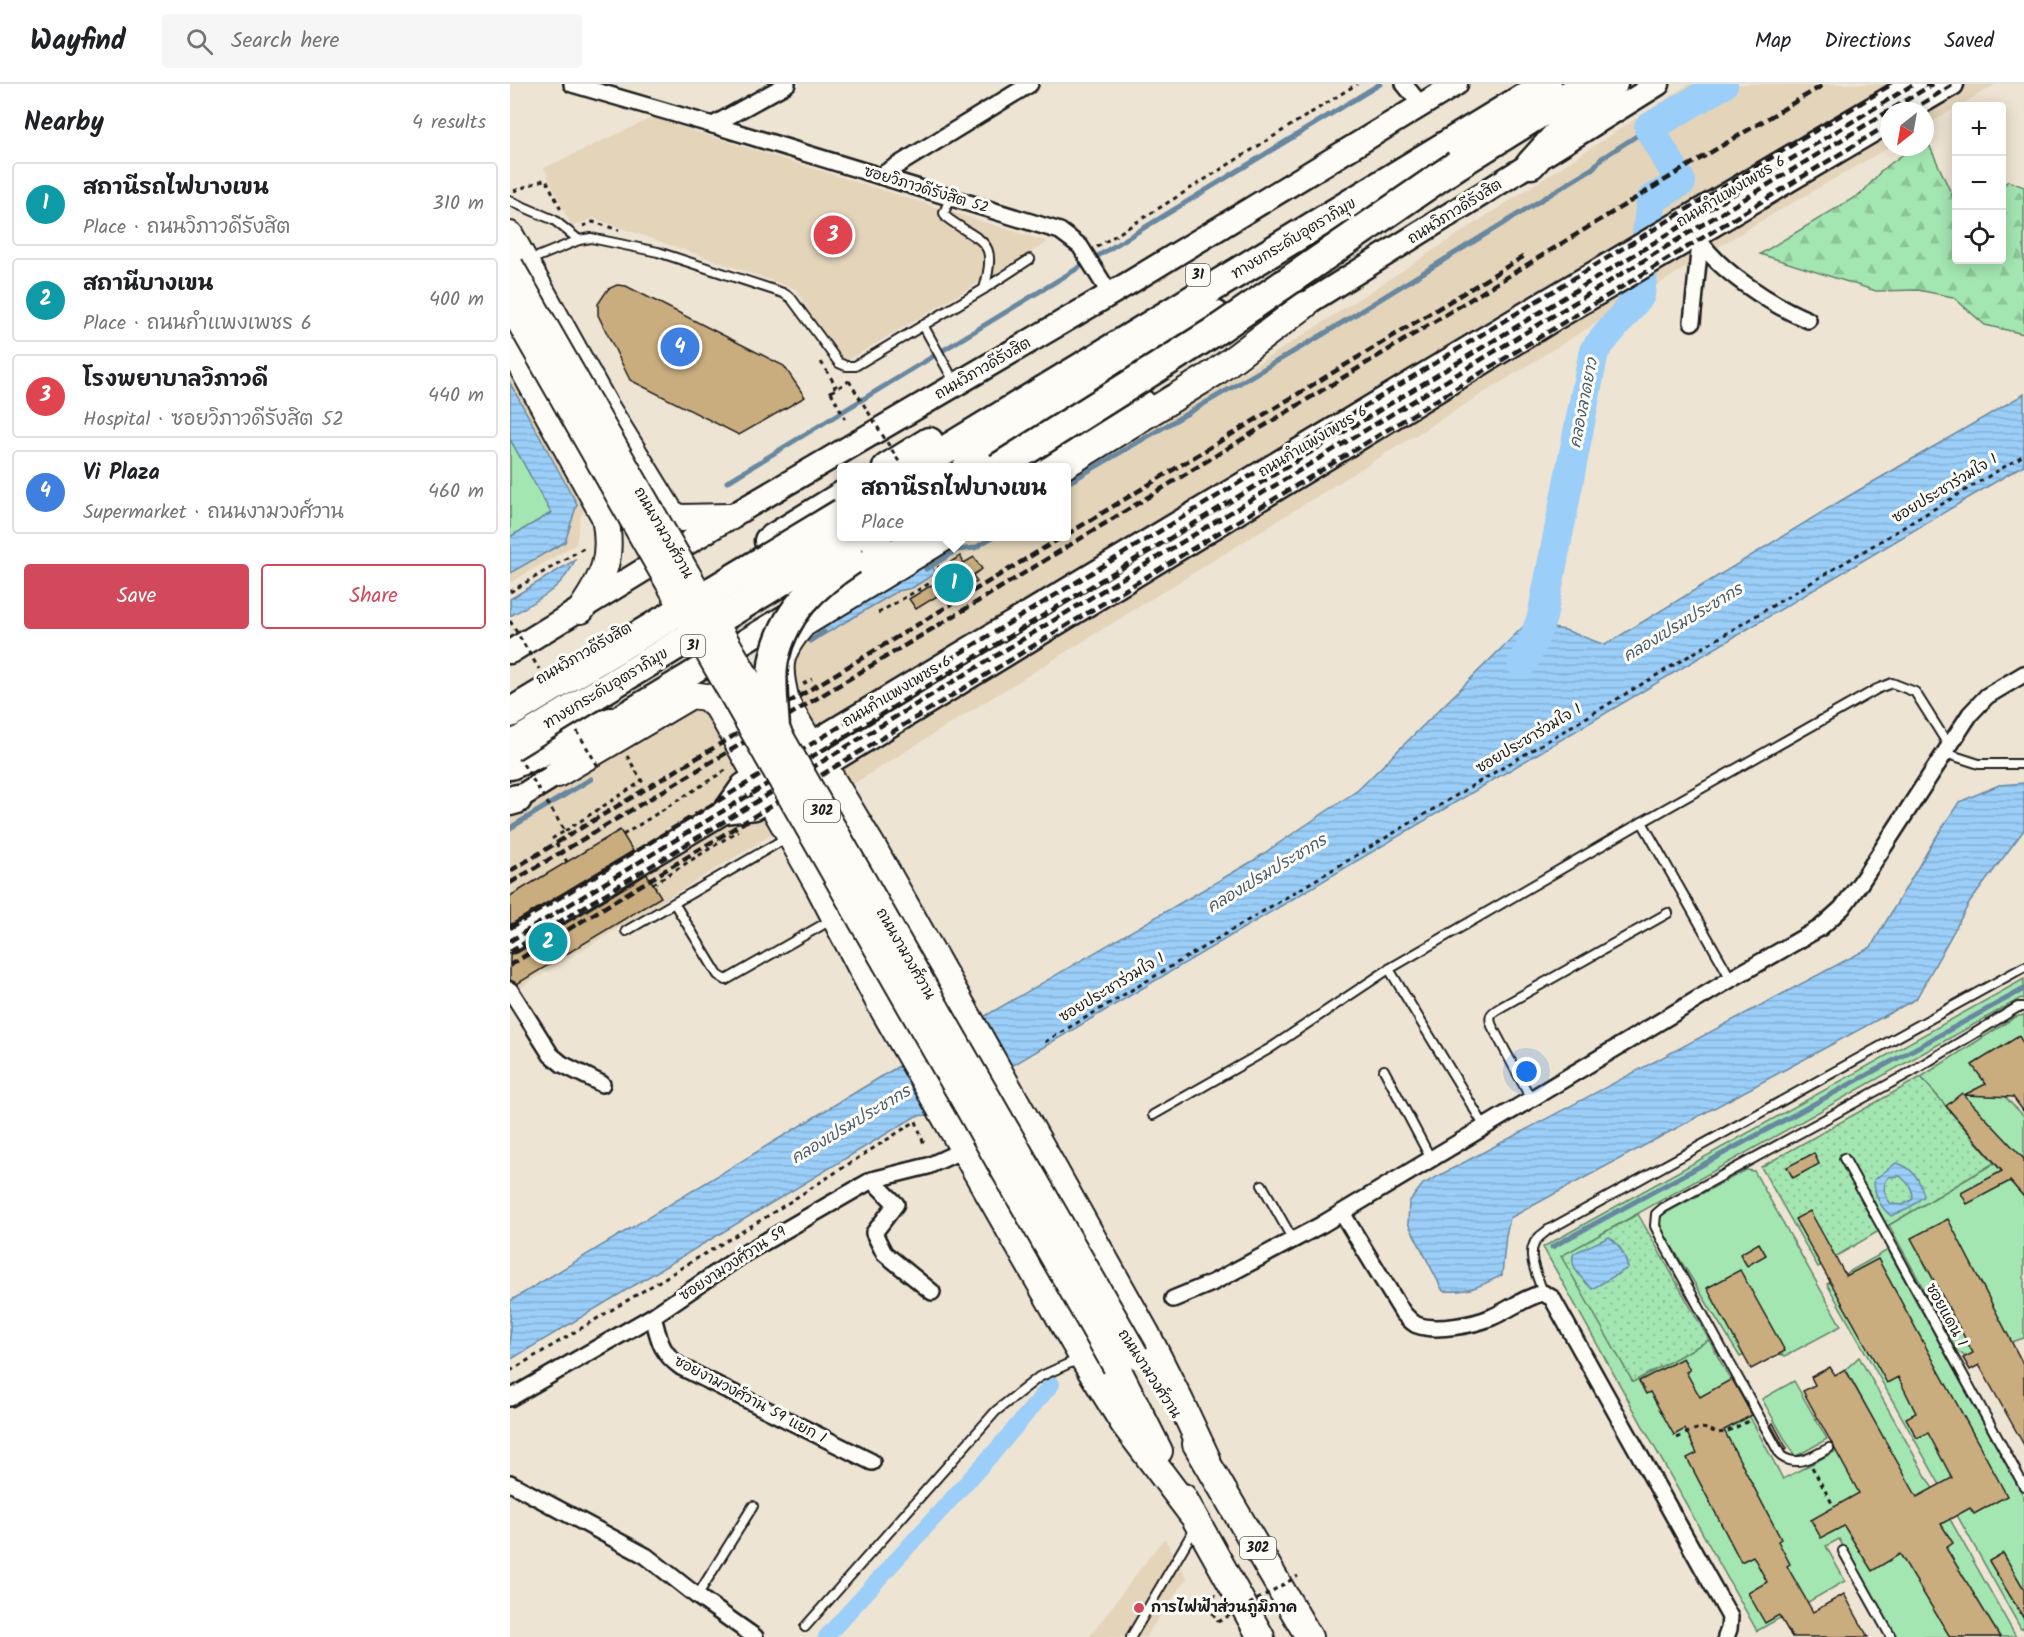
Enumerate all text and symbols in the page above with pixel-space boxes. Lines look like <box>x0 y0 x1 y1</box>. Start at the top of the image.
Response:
search box <box>162 14 582 68</box>
text: Wayfind <box>30 19 126 64</box>
text: Search here <box>231 24 339 59</box>
icon: search <box>183 25 216 58</box>
text: Map <box>1755 25 1791 58</box>
text: Directions <box>1824 25 1911 58</box>
text: Saved <box>1944 25 1994 58</box>
text: Nearby <box>24 102 104 144</box>
north arrow <box>1880 102 1934 156</box>
map controls <box>1952 102 2006 264</box>
button: + <box>1952 102 2006 156</box>
text: 4 results <box>412 107 486 139</box>
street label: ถนนกำแพงเพชร 6 <box>1672 150 1790 234</box>
button: − <box>1952 156 2006 210</box>
street label: ซอยวิภาวดีรังสิต 52 <box>861 160 991 220</box>
text: สถานีรถไฟบางเขน <box>83 171 269 206</box>
street label: ถนนวิภาวดีรังสิต <box>1403 173 1507 251</box>
text: 1 <box>42 188 49 220</box>
text: 310 m <box>432 188 484 220</box>
street label: ทางยกระดับอุตราภิมุข <box>1227 192 1361 286</box>
button: locate <box>1952 210 2006 264</box>
text: Place · ถนนวิภาวดีรังสิต <box>83 212 291 244</box>
pin: 3 <box>814 212 852 258</box>
road number: 31 <box>1186 264 1210 286</box>
text: สถานีบางเขน <box>83 267 213 302</box>
text: 2 <box>40 284 51 316</box>
text: 400 m <box>429 284 484 316</box>
text: Place · ถนนกำแพงเพชร 6 <box>83 308 312 340</box>
pin: 4 <box>660 324 700 370</box>
street label: ถนนวิภาวดีรังสิต <box>930 332 1036 406</box>
water label: คลองลาดยาว <box>1563 354 1605 450</box>
text: โรงพยาบาลวิภาวดี <box>83 363 268 398</box>
text: 3 <box>40 380 51 412</box>
text: 440 m <box>428 380 484 412</box>
street label: ถนนกำแพงเพชร 6 <box>1254 400 1372 484</box>
text: Hospital · ซอยวิภาวดีรังสิต 52 <box>83 404 344 436</box>
street label: ซอยประชาร่วมใจ 1 <box>1888 448 2003 530</box>
text: Vi Plaza <box>83 456 160 491</box>
popup <box>837 463 1071 541</box>
text: สถานีรถไฟบางเขน <box>861 472 1047 507</box>
text: 4 <box>40 476 51 508</box>
text: 460 m <box>428 476 484 508</box>
street label: ถนนงามวงศ์วาน <box>627 483 699 583</box>
text: Supermarket · ถนนงามวงศ์วาน <box>83 497 344 529</box>
text: Place <box>861 507 904 539</box>
pin: 1 <box>934 560 974 606</box>
button: Save <box>24 564 249 629</box>
button: Share <box>261 564 486 629</box>
water label: คลองเปรมประชากร <box>1618 577 1749 669</box>
street label: ถนนวิภาวดีรังสิต <box>531 617 637 691</box>
road number: 31 <box>681 635 705 657</box>
street label: ทางยกระดับอุตราภิมุข <box>539 642 673 736</box>
street label: ถนนกำแพงเพชร 6 <box>838 650 956 734</box>
street label: ซอยประชาร่วมใจ 1 <box>1472 698 1587 780</box>
road number: 302 <box>804 800 840 822</box>
water label: คลองเปรมประชากร <box>1202 828 1333 920</box>
street label: ถนนงามวงศ์วาน <box>869 904 941 1004</box>
pin: 2 <box>528 920 567 964</box>
street label: ซอยประชาร่วมใจ 1 <box>1055 947 1170 1029</box>
your location <box>1512 1057 1541 1086</box>
water label: คลองเปรมประชากร <box>786 1079 917 1171</box>
street label: ซอยงามวงศ์วาน 59 <box>675 1220 792 1308</box>
street label: ซอยแดน 1 <box>1919 1279 1973 1351</box>
street label: ถนนงามวงศ์วาน <box>1111 1324 1187 1424</box>
street label: ซอยงามวงศ์วาน 59 แยก 1 <box>670 1350 831 1451</box>
road number: 302 <box>1240 1537 1276 1559</box>
place label: การไฟฟ้าส่วนภูมิภาค <box>1151 1596 1297 1620</box>
marker: การไฟฟ้าส่วนภูมิภาค <box>1132 1601 1146 1615</box>

